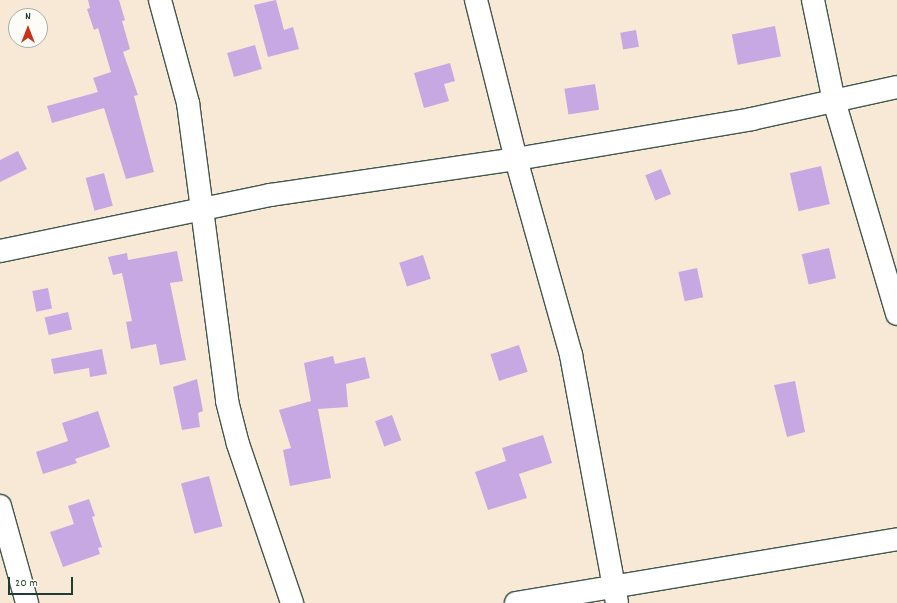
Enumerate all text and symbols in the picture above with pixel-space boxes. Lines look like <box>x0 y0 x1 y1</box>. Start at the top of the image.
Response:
north arrow <box>8 8 48 48</box>
text: N <box>25 9 31 25</box>
scale bar <box>10 569 75 595</box>
text: 20 m <box>15 575 38 592</box>

